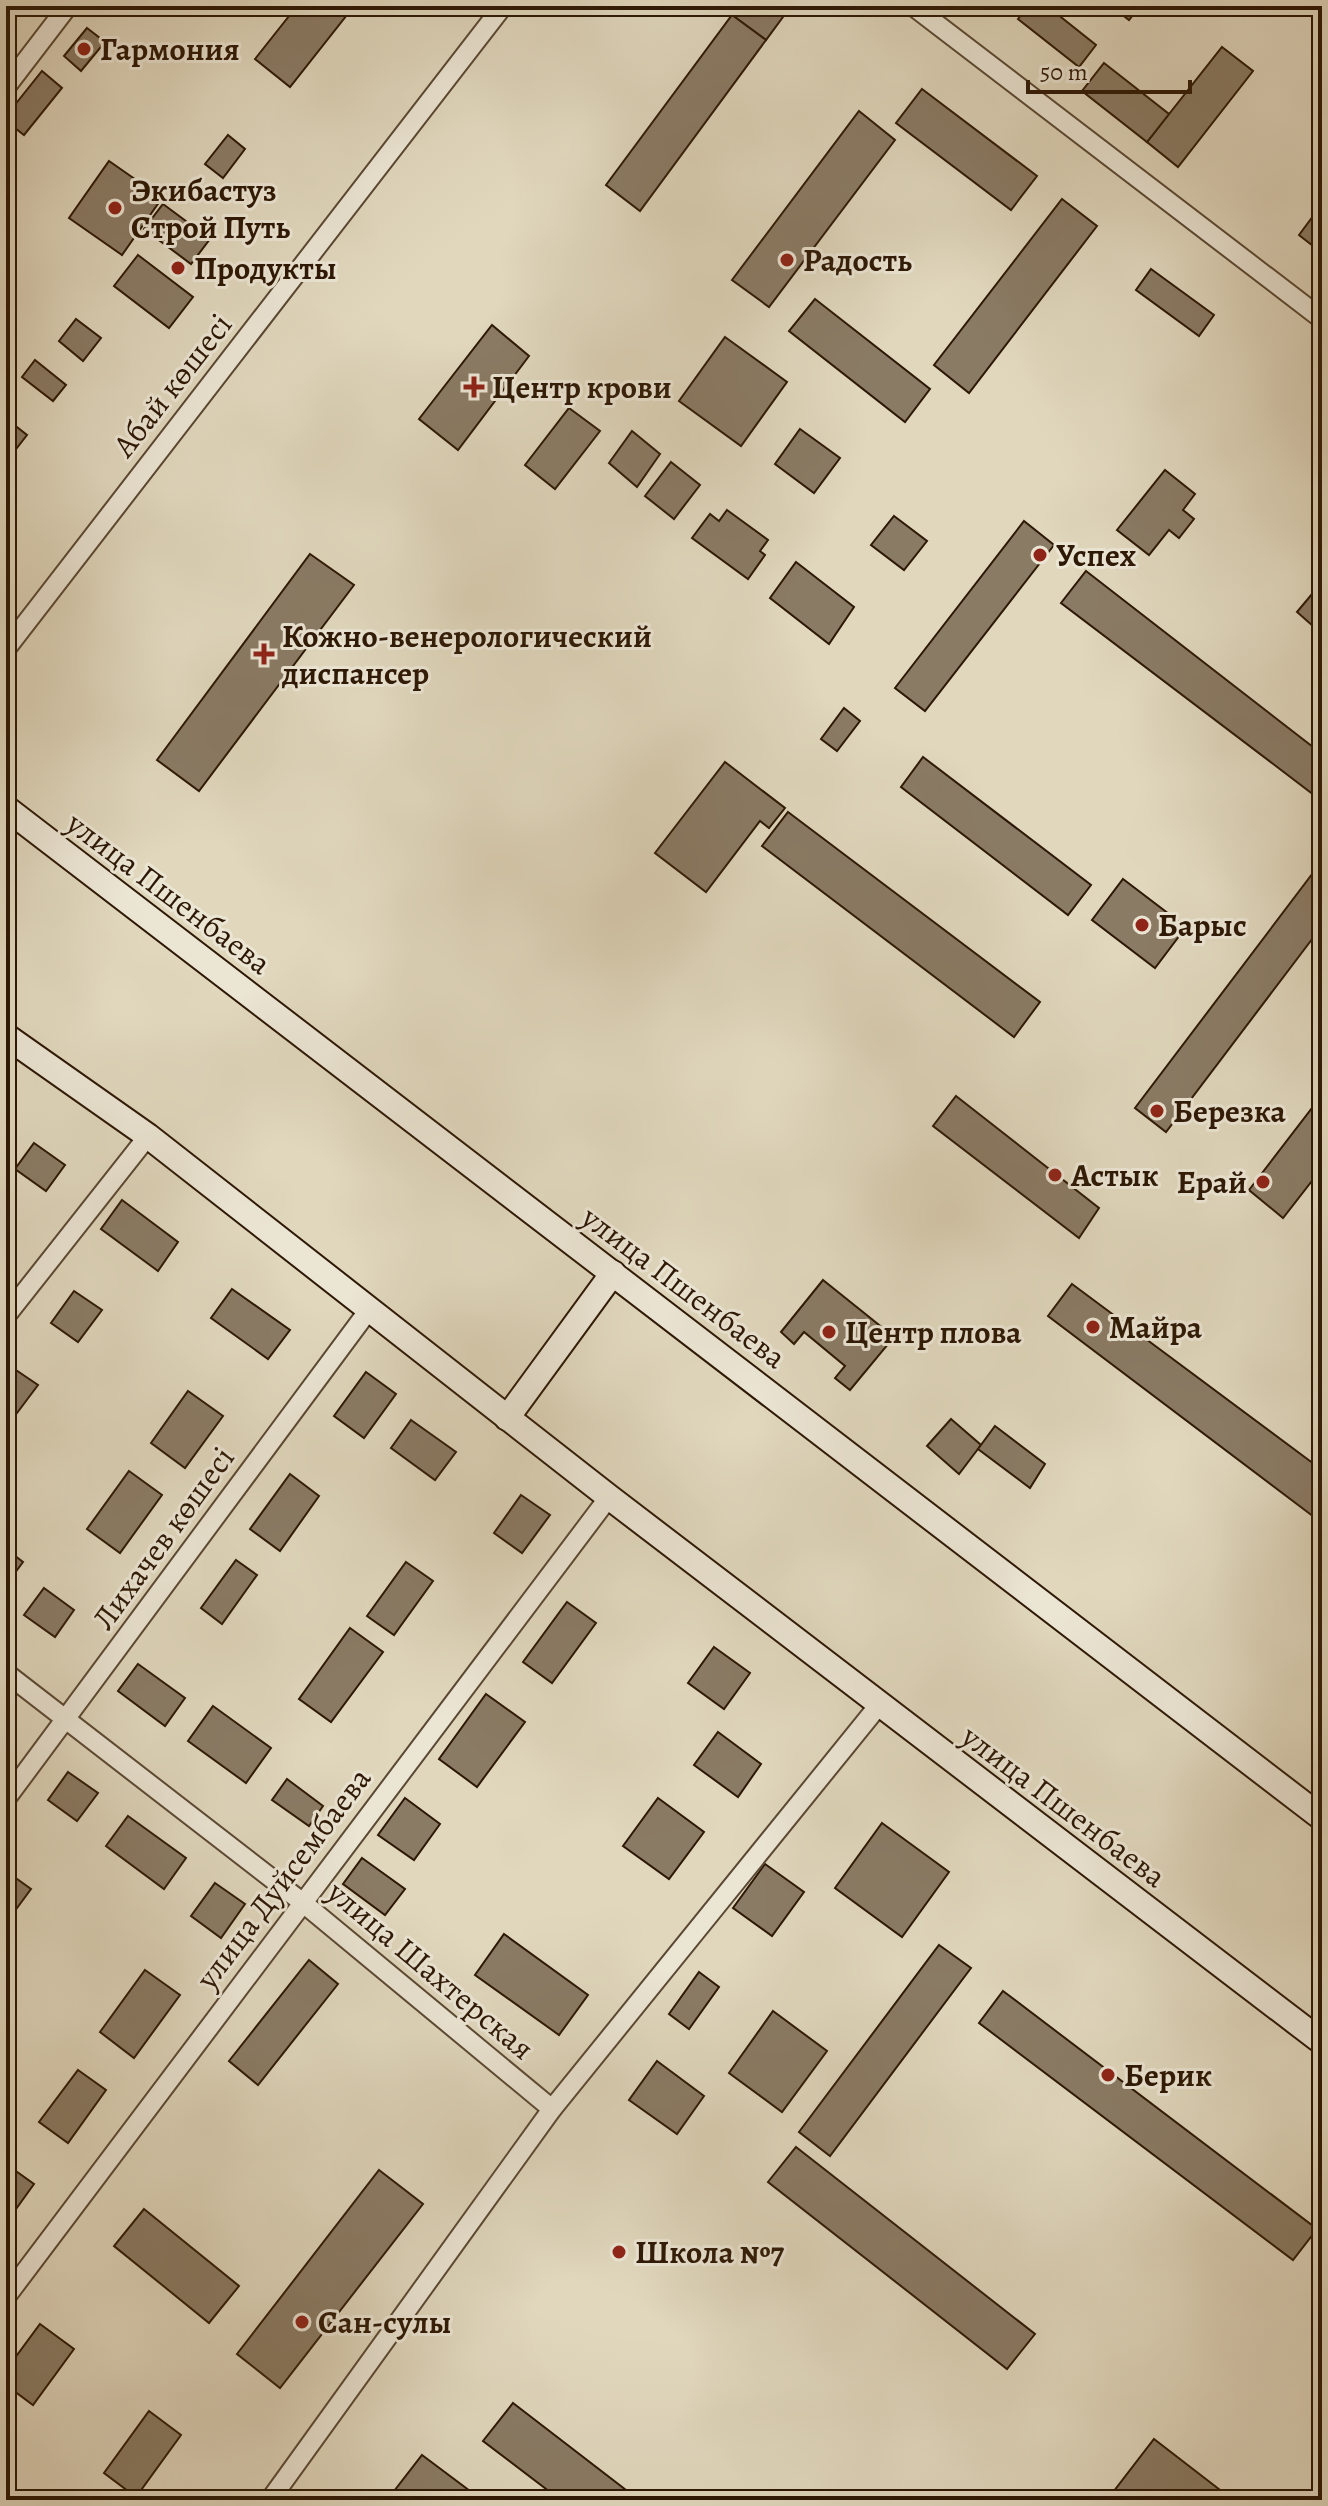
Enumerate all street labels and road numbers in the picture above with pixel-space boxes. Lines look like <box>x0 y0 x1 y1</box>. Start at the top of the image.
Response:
street label: Абай көшесі <box>101 304 242 467</box>
street label: улица Пшенбаева <box>57 801 281 985</box>
street label: улица Пшенбаева <box>572 1195 796 1379</box>
street label: Лихачев көшесі <box>82 1437 244 1639</box>
street label: улица Пшенбаева <box>952 1714 1176 1898</box>
street label: улица Дуйсембаева <box>184 1758 381 1999</box>
street label: улица Шахтерская <box>317 1870 544 2070</box>

